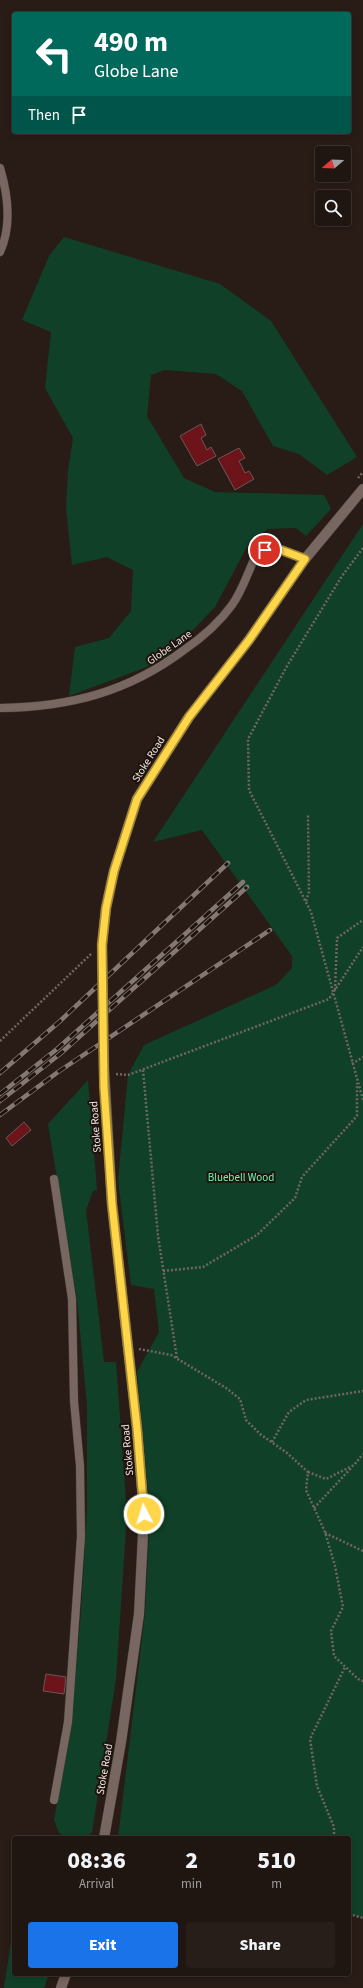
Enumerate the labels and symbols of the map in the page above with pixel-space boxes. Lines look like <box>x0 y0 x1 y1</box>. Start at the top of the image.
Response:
north arrow <box>315 146 351 182</box>
pin <box>248 533 282 567</box>
street label: Globe Lane <box>144 626 195 668</box>
street label: Stoke Road <box>128 733 168 785</box>
street label: Stoke Road <box>86 1101 105 1153</box>
park label: Bluebell Wood <box>208 1170 274 1185</box>
street label: Stoke Road <box>118 1424 137 1476</box>
position arrow <box>123 1493 165 1535</box>
street label: Stoke Road <box>93 1742 116 1796</box>

